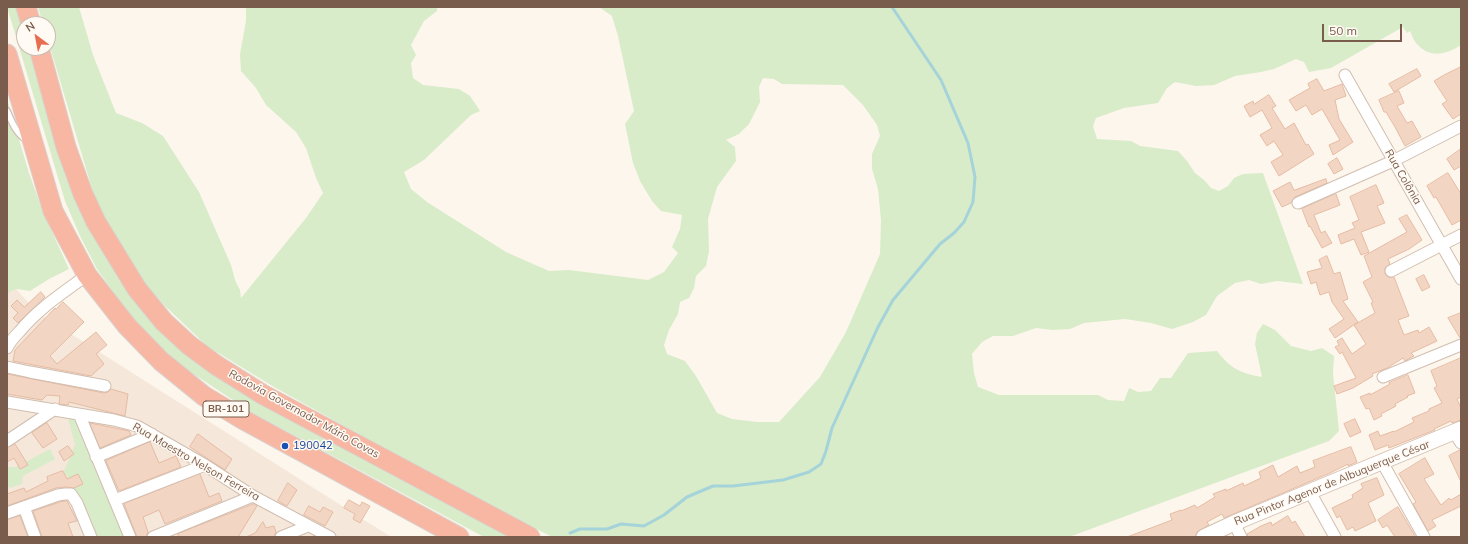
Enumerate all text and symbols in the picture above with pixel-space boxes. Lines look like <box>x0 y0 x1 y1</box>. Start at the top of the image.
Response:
north arrow <box>16 16 56 56</box>
scale bar <box>1324 16 1404 42</box>
text: N <box>23 19 37 35</box>
text: 50 m <box>1329 23 1357 38</box>
street label: Rua Colônia <box>1382 147 1424 207</box>
street label: Rodovia Governador Mário Covas <box>226 367 382 461</box>
road number: BR-101 <box>203 401 249 417</box>
street label: Rua Maestro Nelson Ferreira <box>130 420 262 504</box>
street label: Rua Pintor Agenor de Albuquerque César <box>1232 438 1432 528</box>
place label: 190042 <box>293 439 333 453</box>
marker: 190042 <box>280 441 290 451</box>

